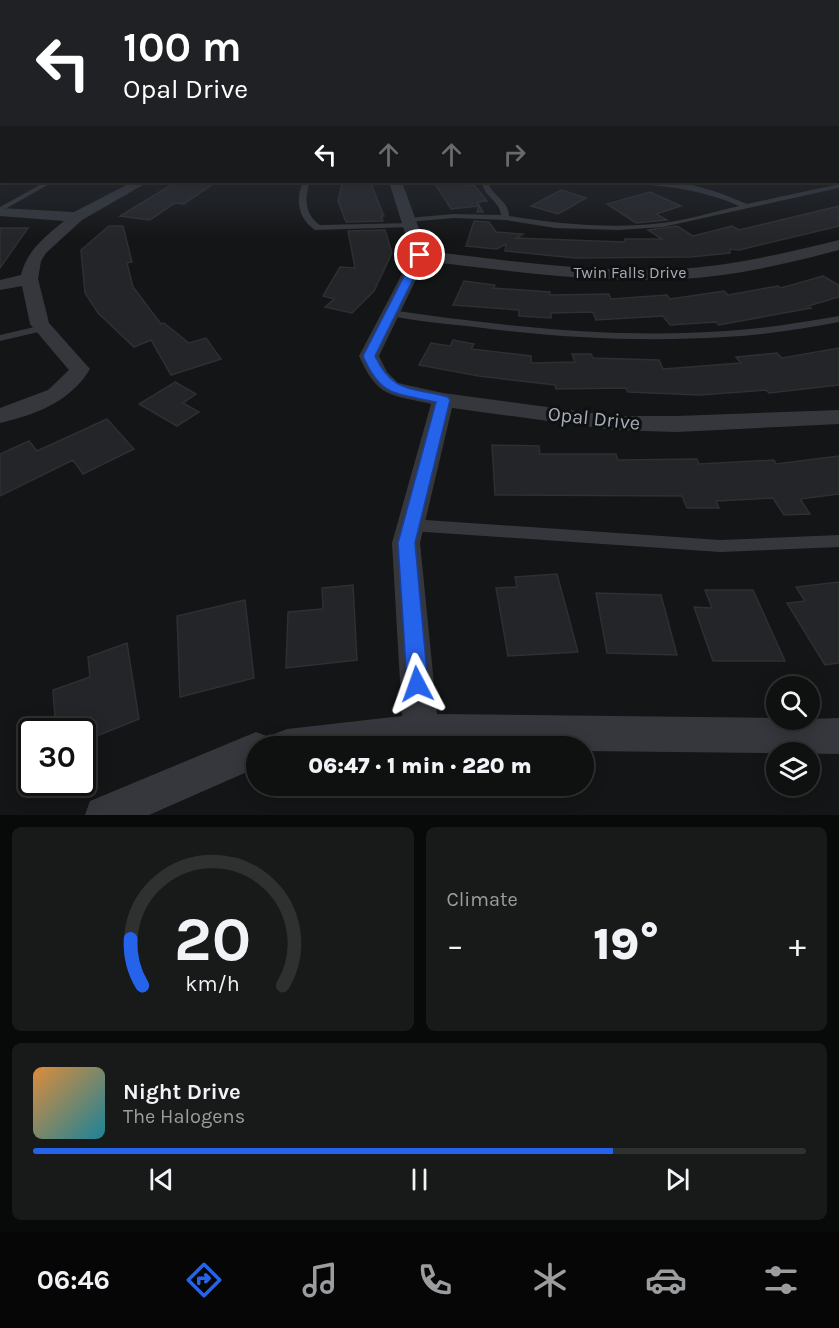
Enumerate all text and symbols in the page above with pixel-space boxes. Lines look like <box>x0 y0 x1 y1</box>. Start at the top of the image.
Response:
text: 100 m <box>123 22 242 72</box>
icon: left <box>24 24 102 102</box>
text: Opal Drive <box>123 73 248 105</box>
icon: left <box>309 138 342 171</box>
icon: ahead <box>372 138 405 171</box>
icon: ahead <box>435 138 468 171</box>
icon: right <box>498 138 531 171</box>
pin <box>394 229 445 280</box>
icon: arrive <box>403 238 436 271</box>
street label: Twin Falls Drive <box>574 263 686 282</box>
street label: Opal Drive <box>547 402 641 435</box>
position arrow <box>385 652 449 716</box>
map controls <box>766 676 820 796</box>
button: search <box>766 676 820 730</box>
speed limit sign: 30 <box>18 718 96 796</box>
button: layers <box>766 742 820 796</box>
text: 06:47 · 1 min · 220 m <box>308 753 532 779</box>
text: Climate <box>447 888 518 911</box>
text: 20 <box>174 903 251 976</box>
text: 19° <box>593 918 659 970</box>
text: − <box>447 926 464 964</box>
text: + <box>789 926 806 964</box>
text: km/h <box>186 971 240 996</box>
text: Night Drive <box>123 1079 241 1105</box>
text: The Halogens <box>123 1105 245 1128</box>
icon: previous <box>145 1163 178 1196</box>
icon: pause <box>403 1163 436 1196</box>
icon: next <box>661 1163 694 1196</box>
icon: directions <box>183 1259 225 1301</box>
icon: music <box>299 1259 341 1301</box>
icon: phone <box>414 1259 456 1301</box>
icon: climate <box>529 1259 571 1301</box>
icon: car <box>645 1259 687 1301</box>
icon: filters <box>760 1259 802 1301</box>
text: 06:46 <box>37 1264 110 1296</box>

